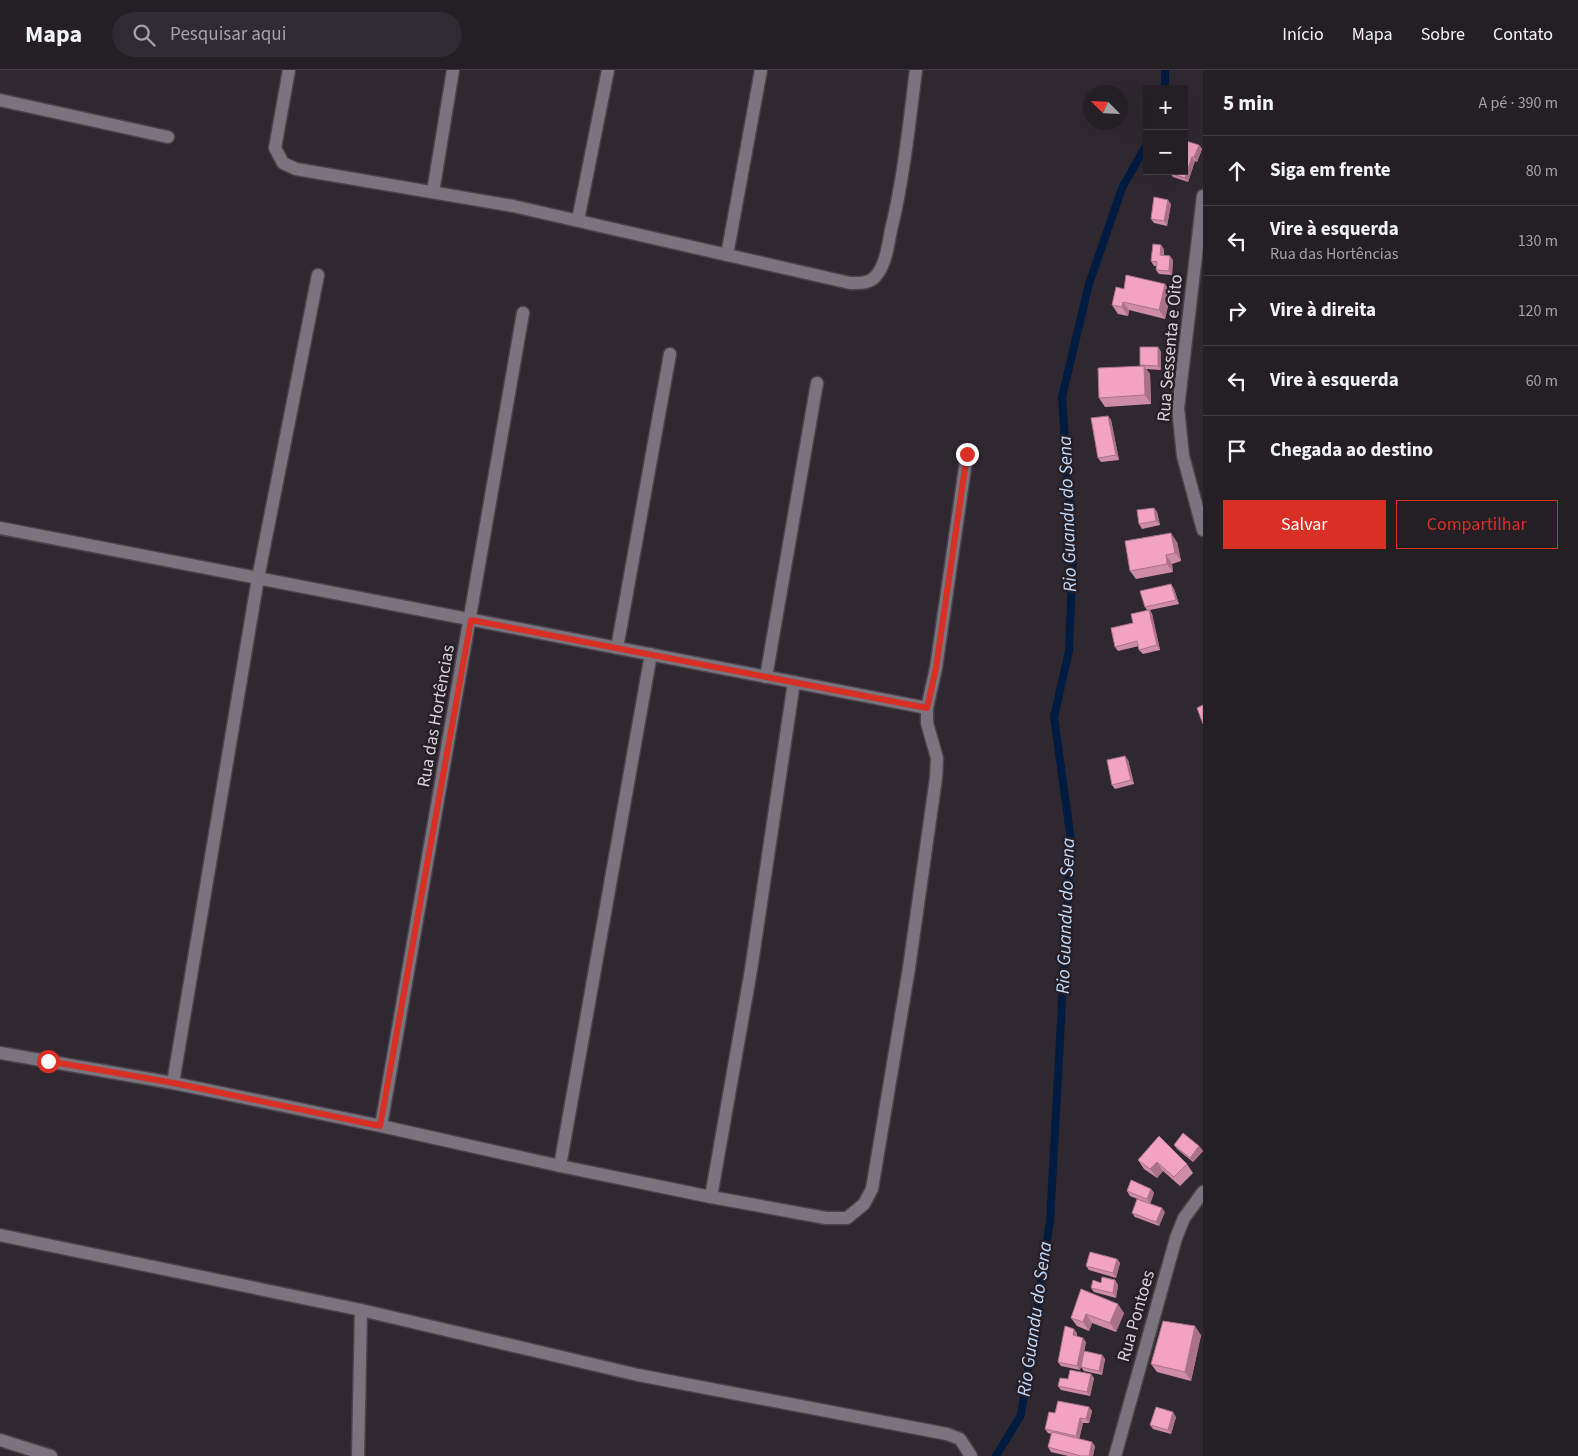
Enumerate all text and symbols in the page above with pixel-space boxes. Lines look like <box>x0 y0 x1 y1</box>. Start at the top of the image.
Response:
search box <box>112 12 462 57</box>
text: Mapa <box>25 17 82 52</box>
icon: search <box>130 21 158 49</box>
text: Pesquisar aqui <box>170 21 286 48</box>
text: Início <box>1282 22 1324 47</box>
text: Mapa <box>1352 22 1393 47</box>
text: Sobre <box>1421 22 1465 47</box>
text: Contato <box>1493 22 1553 47</box>
north arrow <box>1083 85 1128 130</box>
map controls <box>1143 85 1188 175</box>
button: + <box>1143 85 1188 130</box>
text: 5 min <box>1223 88 1274 118</box>
text: A pé · 390 m <box>1479 92 1558 114</box>
button: − <box>1143 130 1188 175</box>
icon: ahead <box>1223 157 1251 185</box>
text: Siga em frente <box>1270 157 1391 184</box>
text: 80 m <box>1526 160 1558 182</box>
text: Vire à esquerda <box>1270 216 1399 243</box>
icon: left <box>1223 227 1251 255</box>
text: 130 m <box>1518 230 1558 252</box>
text: Rua das Hortências <box>1270 243 1398 265</box>
street label: Rua Sessenta e Oito <box>1151 273 1189 423</box>
icon: right <box>1223 297 1251 325</box>
text: Vire à direita <box>1270 297 1376 324</box>
text: 120 m <box>1518 300 1558 322</box>
icon: left <box>1223 367 1251 395</box>
text: Vire à esquerda <box>1270 367 1399 394</box>
text: 60 m <box>1526 370 1558 392</box>
water label: Rio Guandu do Sena <box>1052 435 1084 593</box>
icon: arrive <box>1223 437 1251 465</box>
text: Chegada ao destino <box>1270 437 1433 464</box>
route end <box>956 443 979 466</box>
button: Salvar <box>1223 500 1386 549</box>
button: Compartilhar <box>1396 500 1558 549</box>
street label: Rua das Hortências <box>411 643 461 789</box>
water label: Rio Guandu do Sena <box>1050 837 1082 995</box>
route start <box>37 1050 60 1073</box>
water label: Rio Guandu do Sena <box>1011 1240 1059 1398</box>
street label: Rua Pontoes <box>1111 1267 1161 1365</box>

